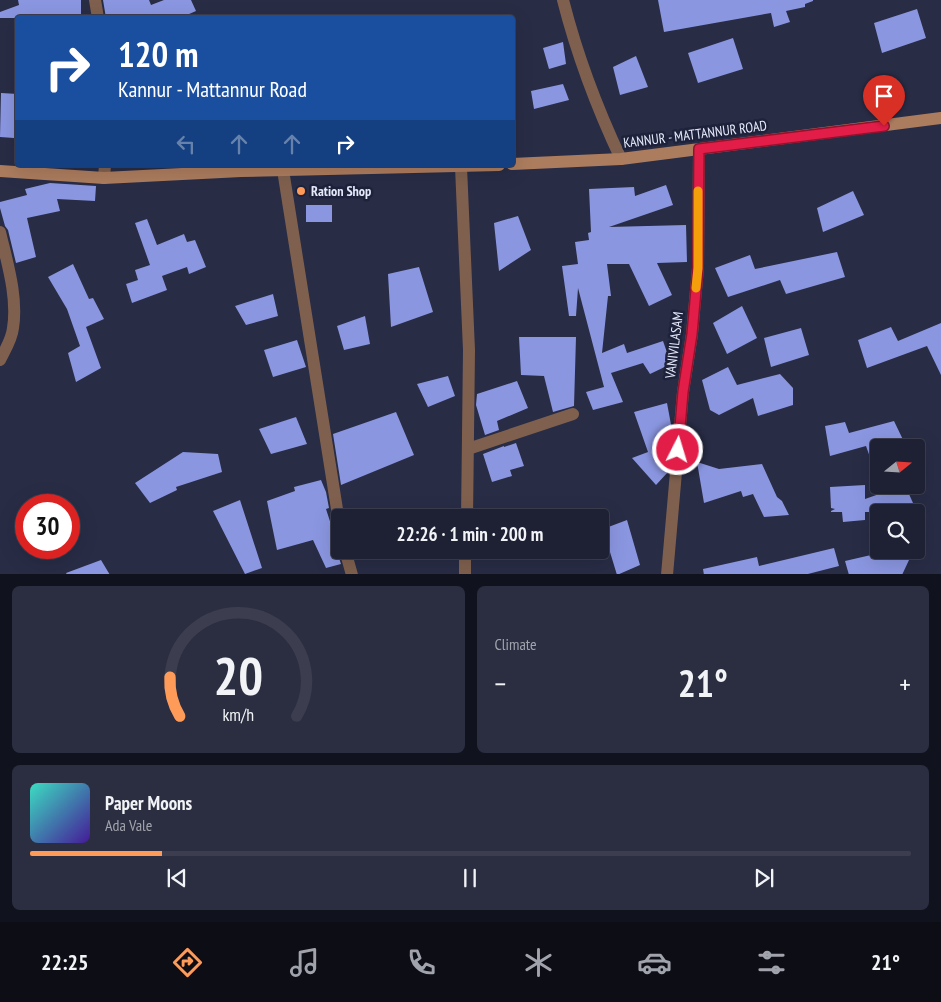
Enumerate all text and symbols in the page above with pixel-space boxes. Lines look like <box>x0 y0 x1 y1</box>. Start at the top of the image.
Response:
text: 120 m <box>118 31 199 77</box>
icon: right <box>35 35 100 100</box>
text: Kannur - Mattannur Road <box>118 75 307 103</box>
pin <box>863 75 905 126</box>
icon: arrive <box>870 82 898 110</box>
street label: KANNUR - MATTANNUR ROAD <box>622 116 768 152</box>
icon: left <box>172 130 200 158</box>
icon: ahead <box>225 130 253 158</box>
icon: ahead <box>278 130 306 158</box>
icon: right <box>331 130 359 158</box>
place label: Ration Shop <box>311 182 371 200</box>
marker: Ration Shop <box>295 185 307 197</box>
street label: VANIVILASAM <box>661 311 687 380</box>
position arrow <box>651 423 703 475</box>
north arrow <box>870 439 925 494</box>
map controls <box>870 439 925 559</box>
speed limit sign: 30 <box>15 494 80 559</box>
button: search <box>870 504 925 559</box>
text: 22:26 · 1 min · 200 m <box>397 522 543 546</box>
text: Climate <box>495 634 537 654</box>
text: 20 <box>213 642 263 709</box>
text: 21° <box>678 658 728 707</box>
text: − <box>495 665 506 702</box>
text: + <box>899 665 911 702</box>
text: km/h <box>222 703 254 726</box>
text: Paper Moons <box>105 791 192 815</box>
text: Ada Vale <box>105 815 152 835</box>
icon: previous <box>163 864 191 892</box>
icon: pause <box>456 864 484 892</box>
icon: next <box>750 864 778 892</box>
icon: directions <box>170 945 205 980</box>
icon: music <box>287 945 322 980</box>
icon: phone <box>404 945 439 980</box>
icon: climate <box>521 945 556 980</box>
icon: car <box>637 945 672 980</box>
icon: filters <box>754 945 789 980</box>
text: 22:25 <box>41 948 88 976</box>
text: 21° <box>871 948 900 976</box>

